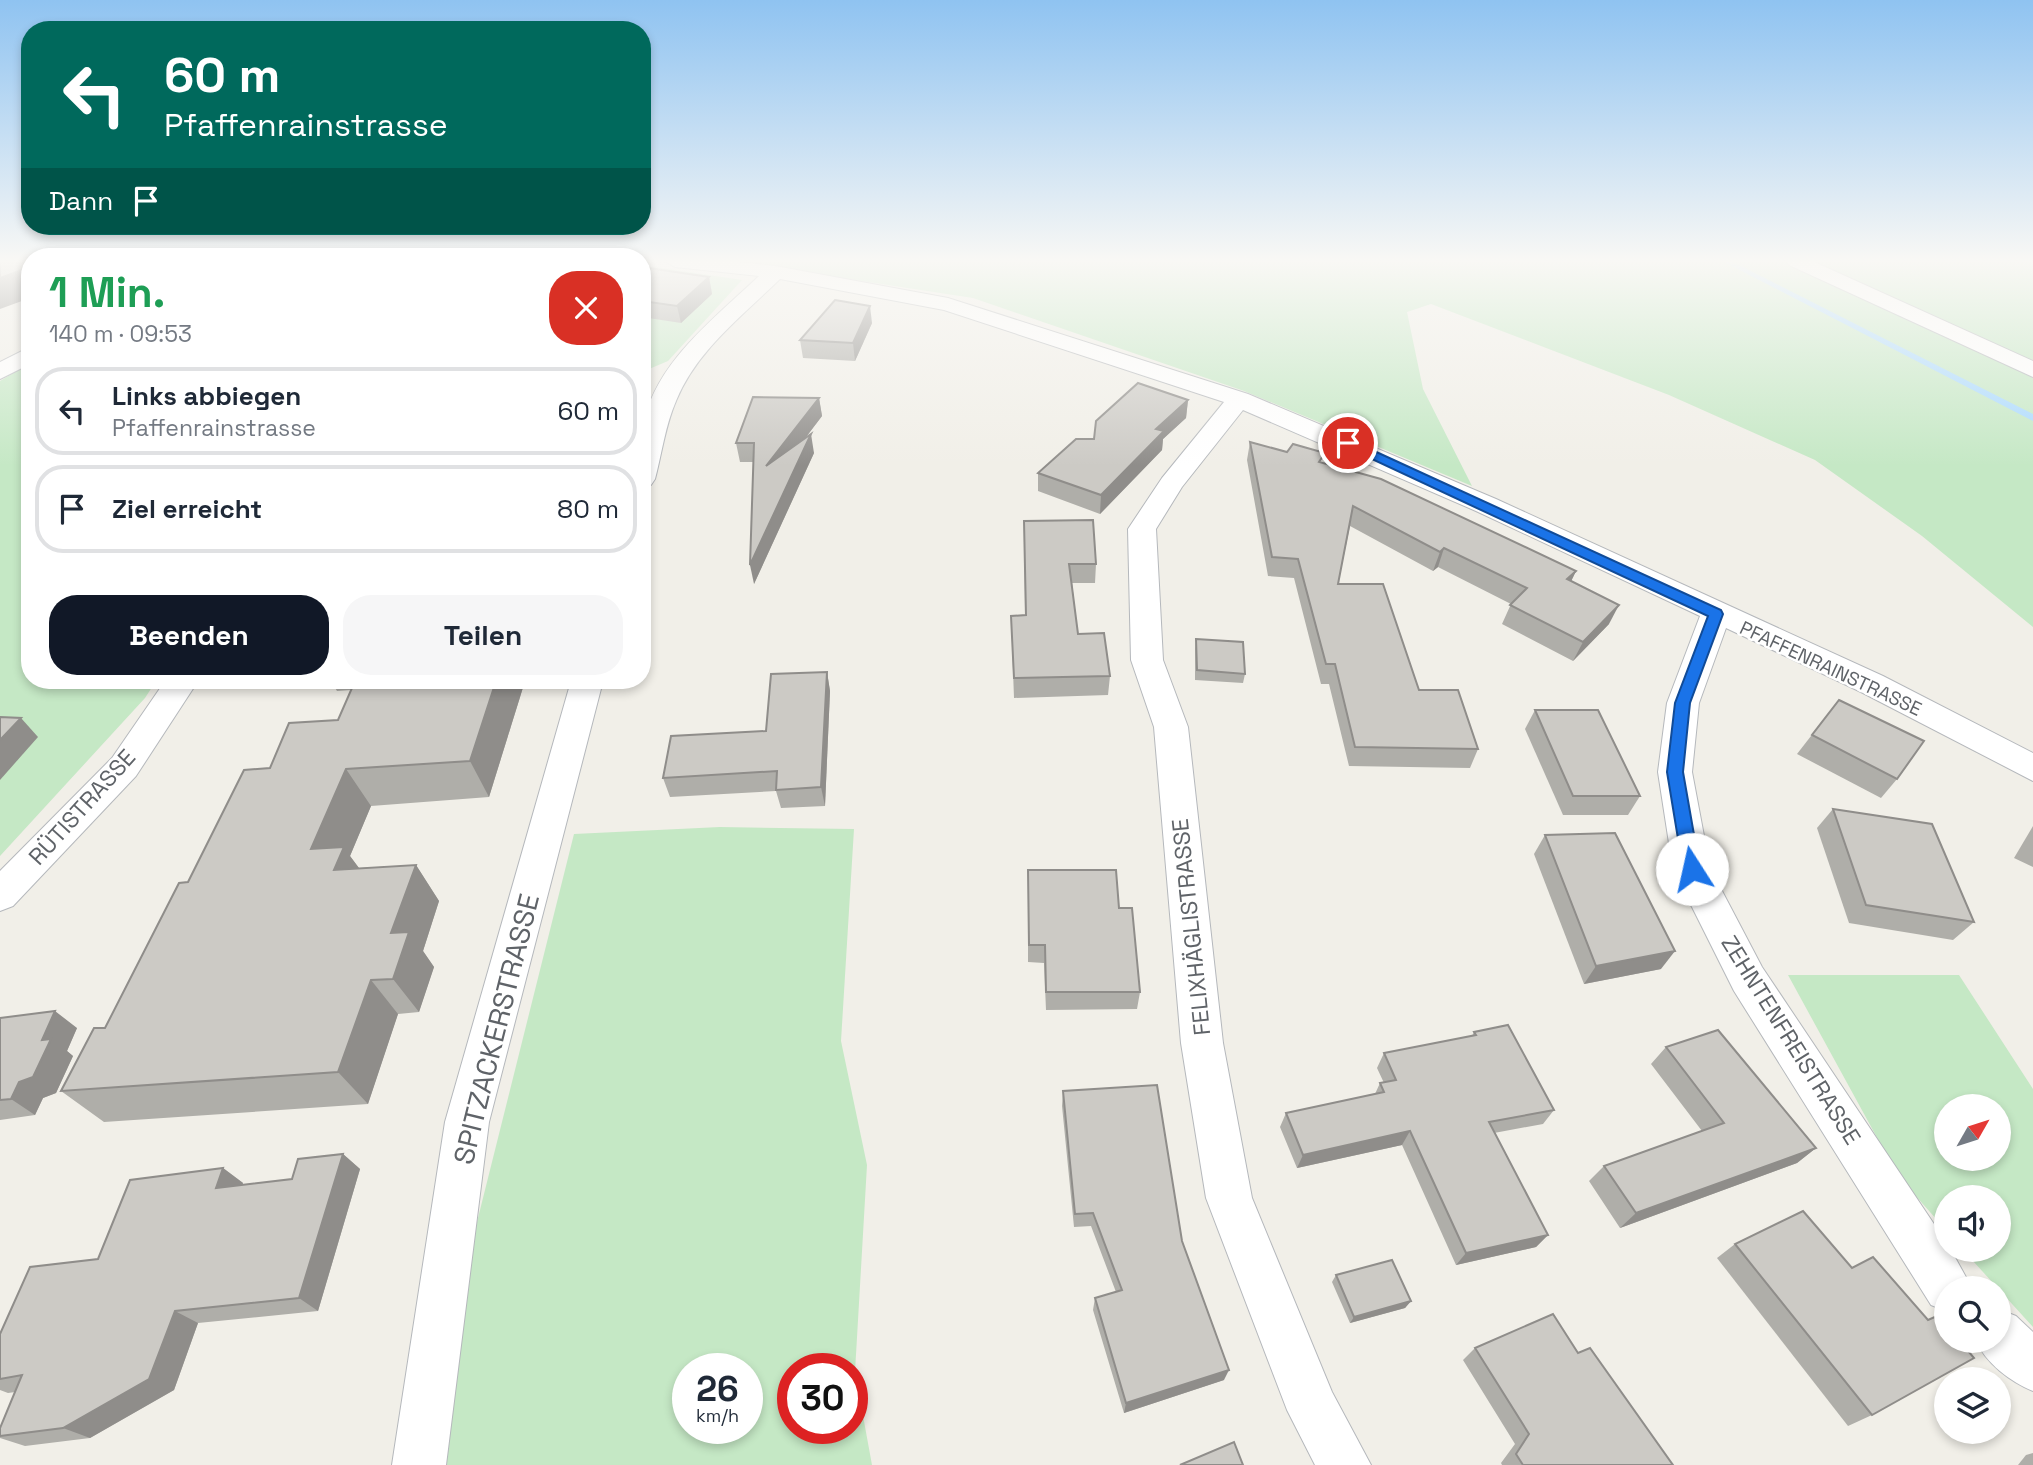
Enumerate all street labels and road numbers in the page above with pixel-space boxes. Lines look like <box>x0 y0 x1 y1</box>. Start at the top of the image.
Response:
street label: PFAFFENRAINSTRASSE <box>1736 615 1926 722</box>
street label: RÜTISTRASSE <box>22 743 142 871</box>
street label: FELIXHÄGLISTRASSE <box>1165 817 1217 1037</box>
street label: SPITZACKERSTRASSE <box>445 890 547 1168</box>
street label: ZEHNTENFREISTRASSE <box>1714 930 1868 1150</box>

